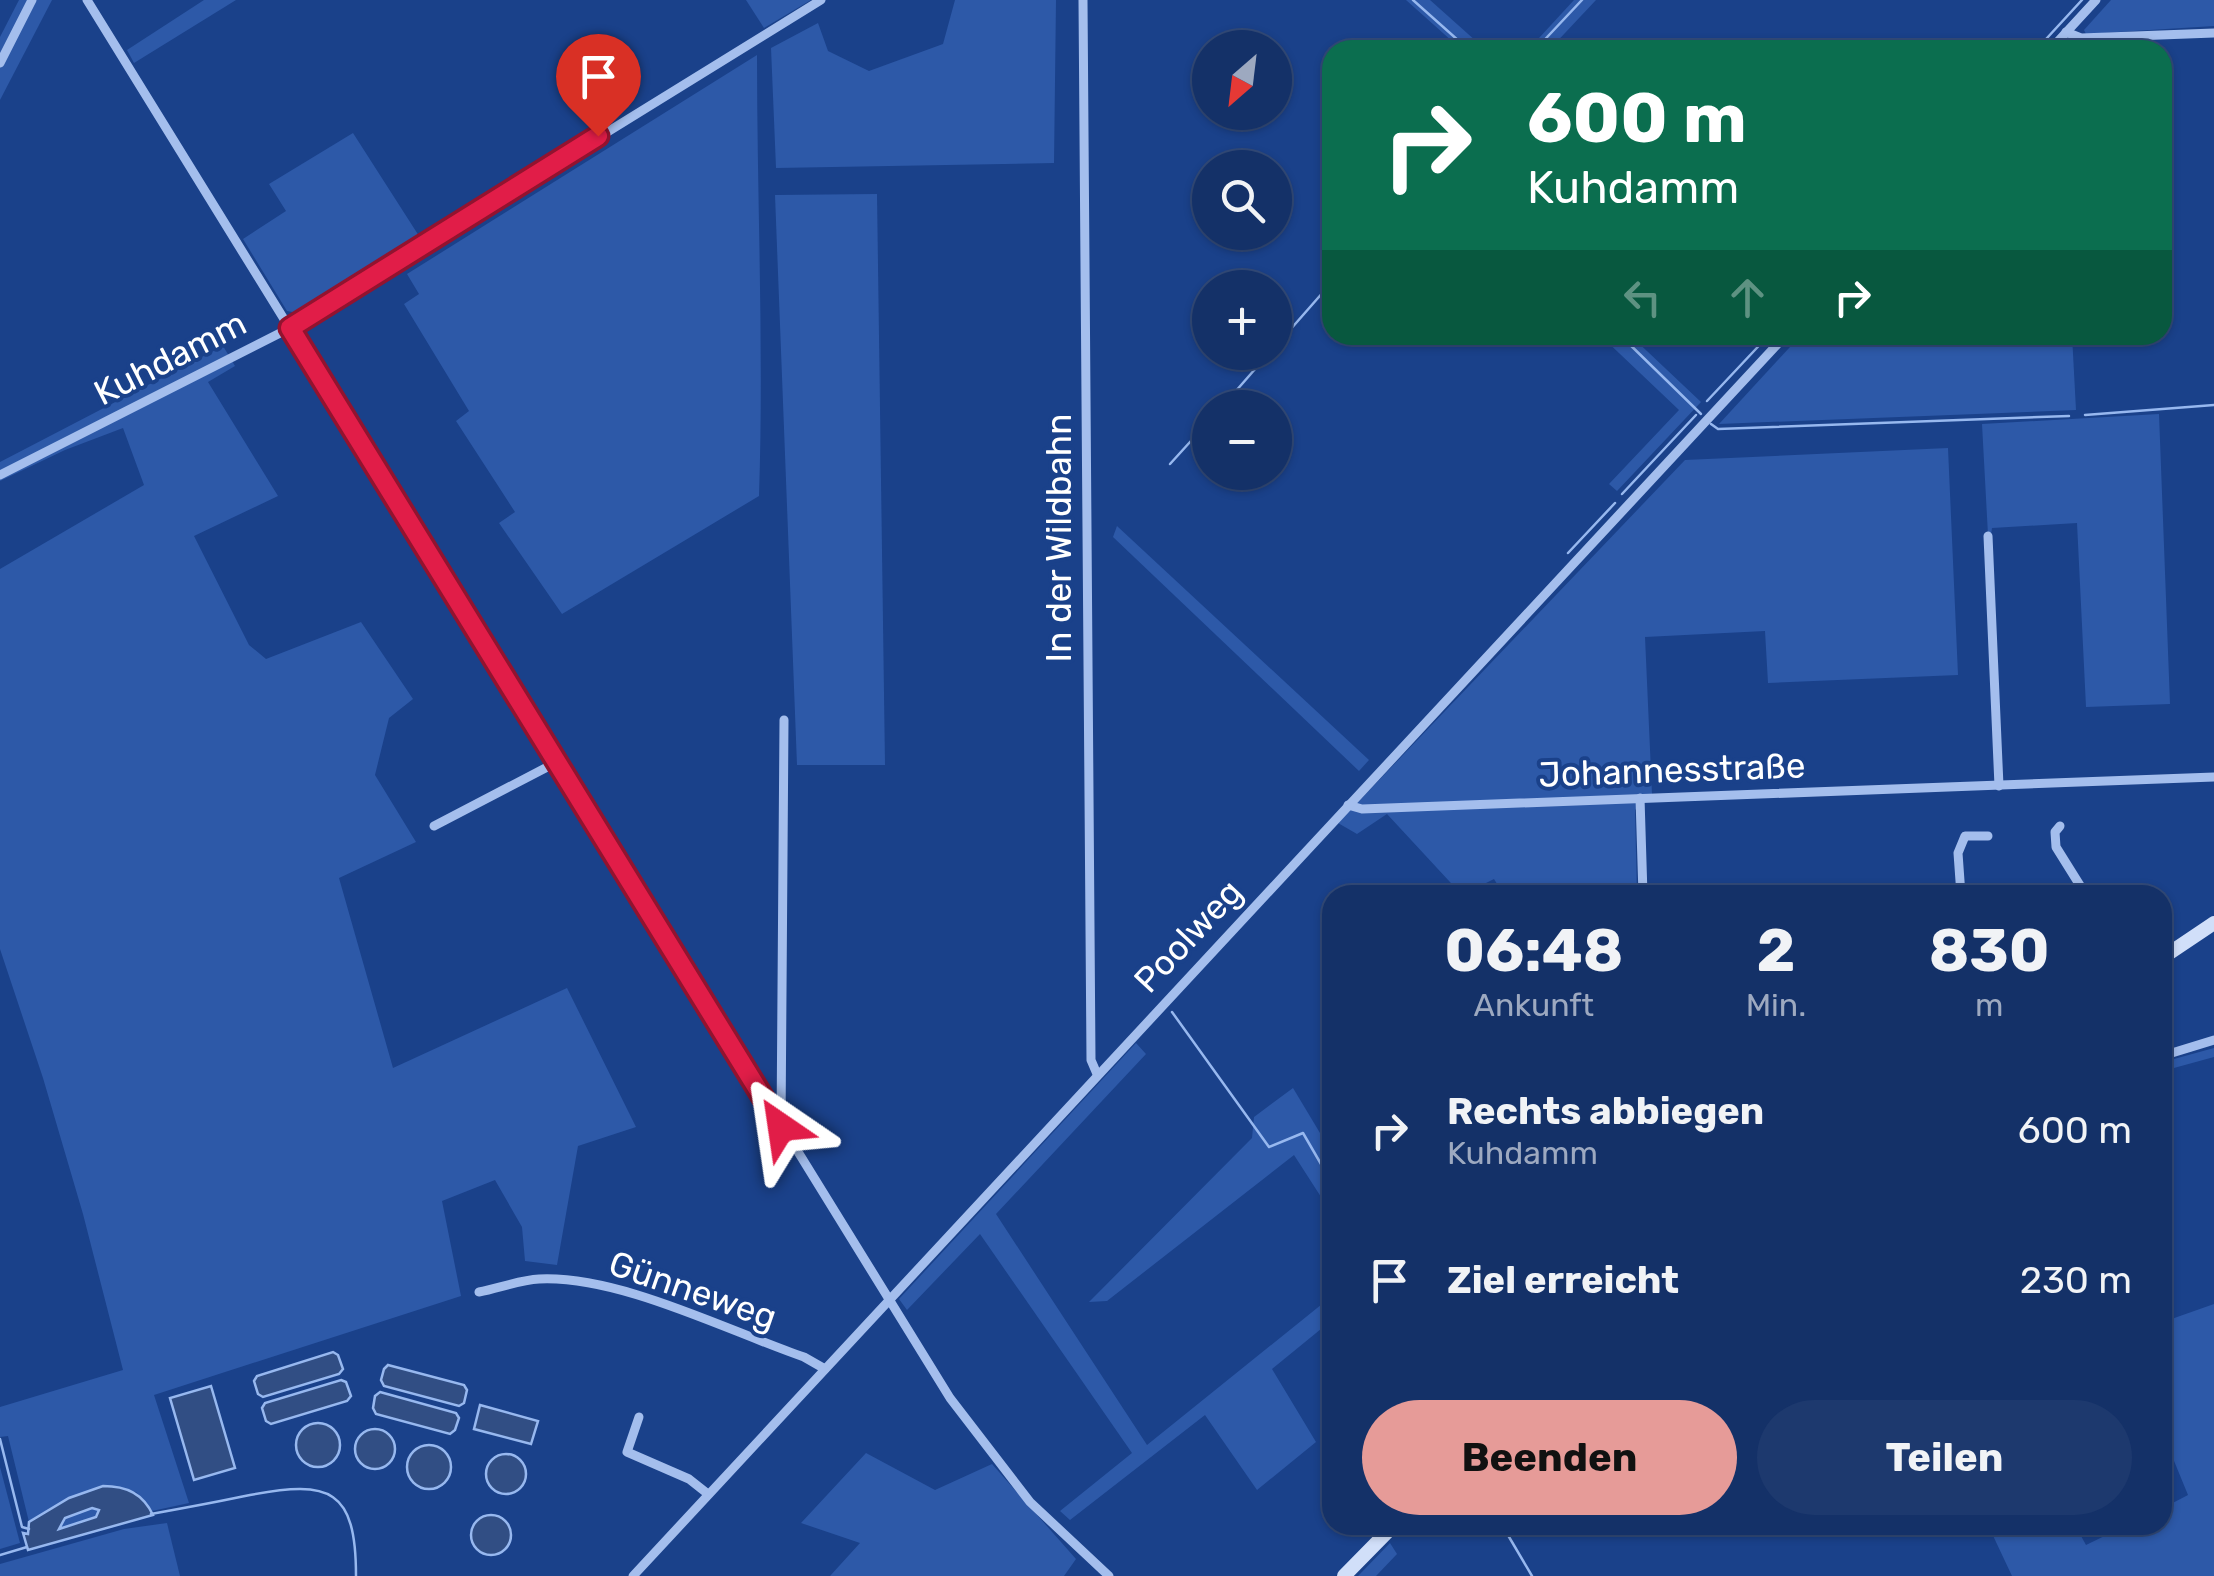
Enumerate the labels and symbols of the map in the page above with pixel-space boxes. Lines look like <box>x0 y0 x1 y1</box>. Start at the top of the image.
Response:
north arrow <box>1192 30 1292 130</box>
pin <box>556 34 641 137</box>
street label: Kuhdamm <box>87 302 253 414</box>
street label: In der Wildbahn <box>1038 414 1080 662</box>
street label: Johannesstraße <box>1538 744 1806 796</box>
street label: Poolweg <box>1125 871 1251 1001</box>
position arrow <box>729 1075 833 1179</box>
street label: Günneweg <box>604 1242 782 1338</box>

